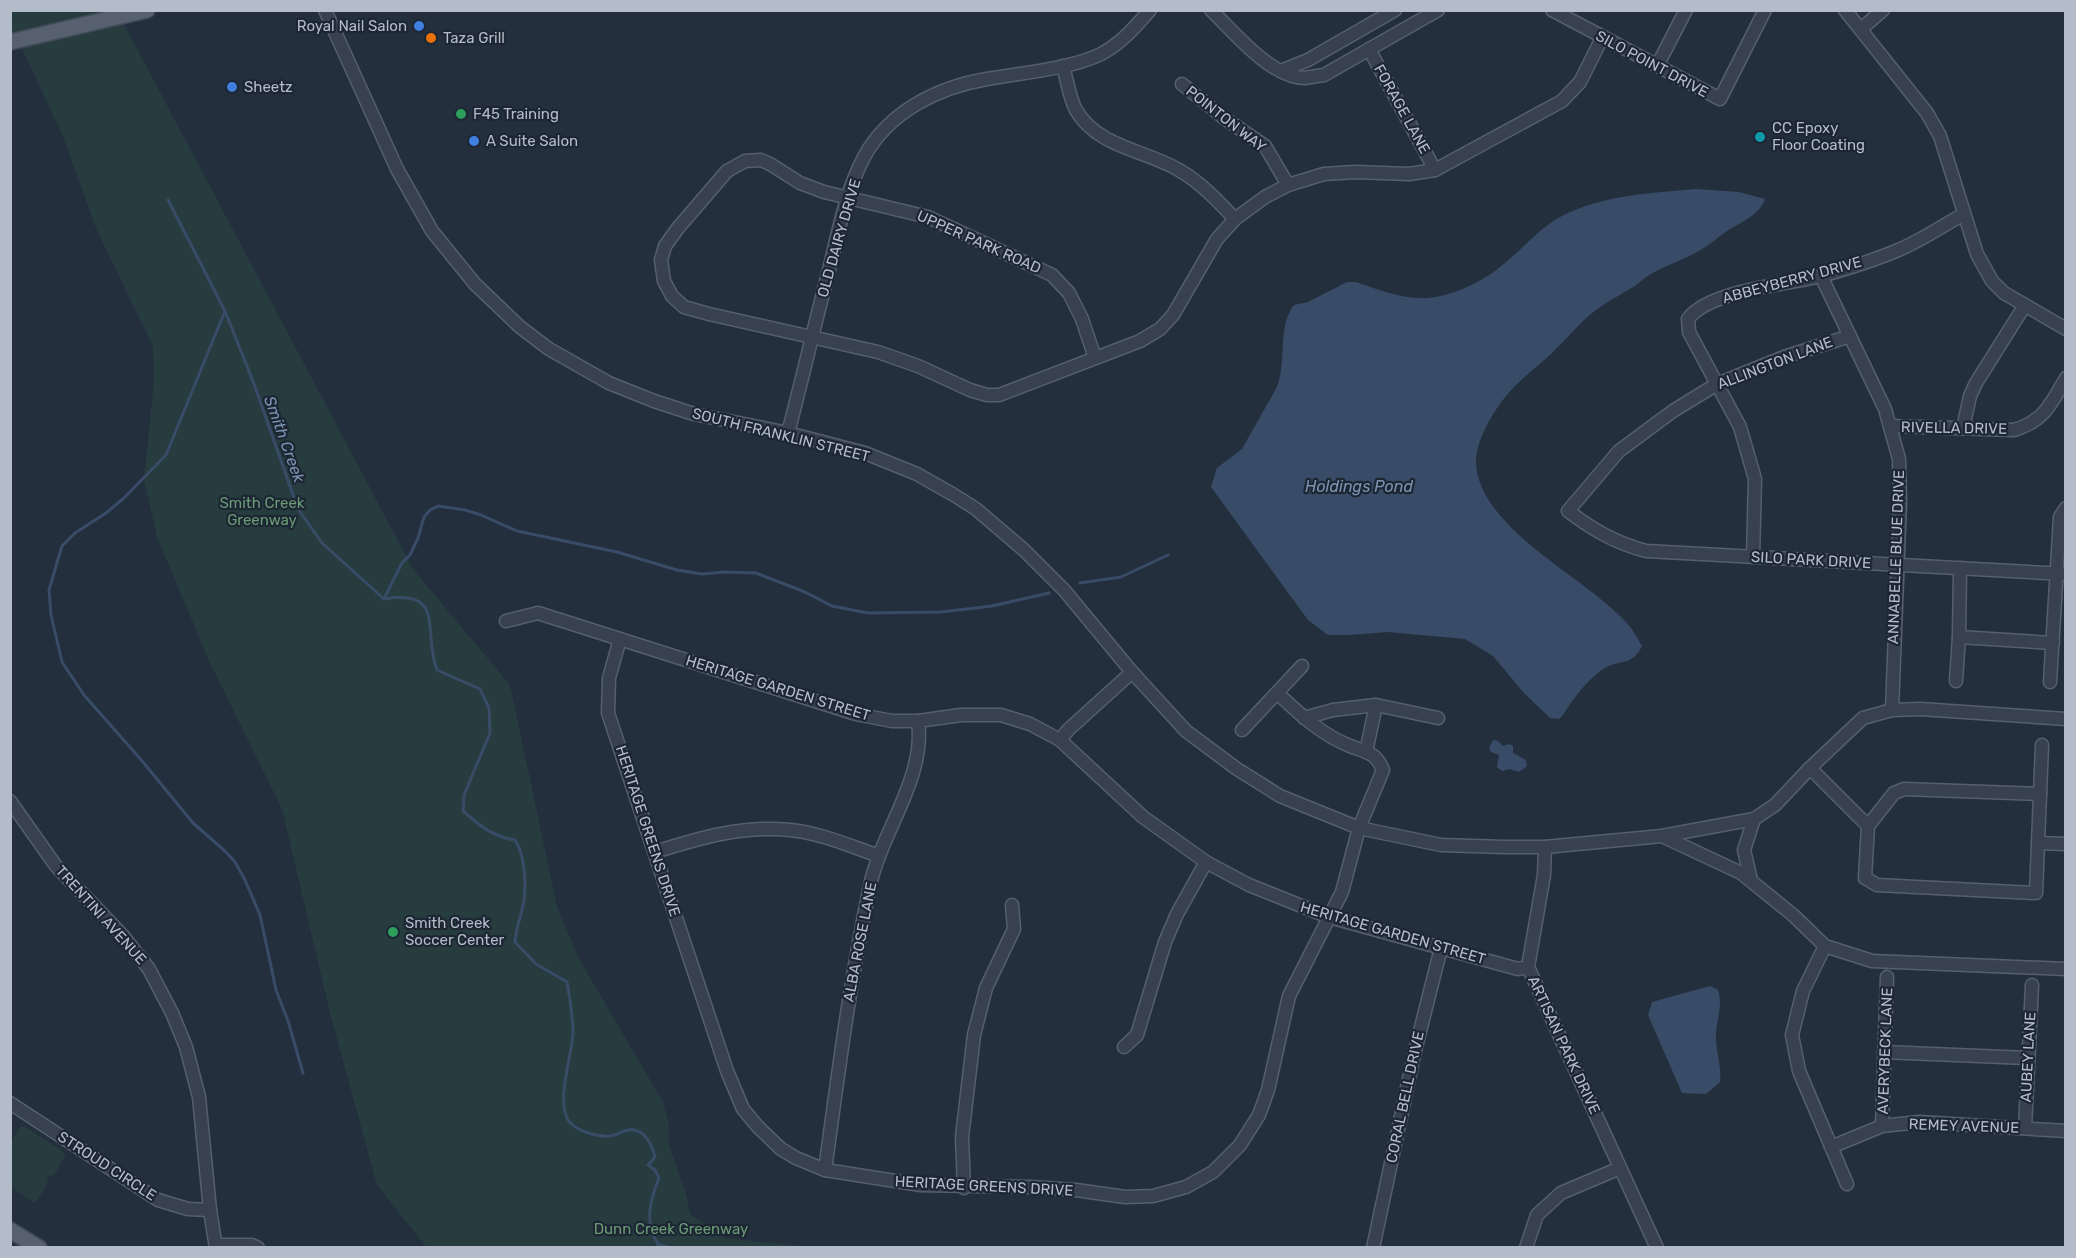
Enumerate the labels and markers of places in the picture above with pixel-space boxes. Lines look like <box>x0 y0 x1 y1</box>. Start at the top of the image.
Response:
place label: Royal Nail Salon <box>297 17 407 35</box>
marker: Royal Nail Salon <box>412 19 426 33</box>
place label: Taza Grill <box>443 29 505 47</box>
marker: Taza Grill <box>424 31 438 45</box>
place label: Sheetz <box>244 78 293 96</box>
marker: Sheetz <box>225 80 239 94</box>
place label: F45 Training <box>473 105 559 123</box>
marker: F45 Training <box>454 107 468 121</box>
place label: CC Epoxy Floor Coating <box>1772 119 1865 154</box>
marker: CC Epoxy Floor Coating <box>1753 130 1767 144</box>
place label: A Suite Salon <box>486 132 578 150</box>
marker: A Suite Salon <box>467 134 481 148</box>
place label: Smith Creek Soccer Center <box>405 914 505 949</box>
marker: Smith Creek Soccer Center <box>386 925 400 939</box>

